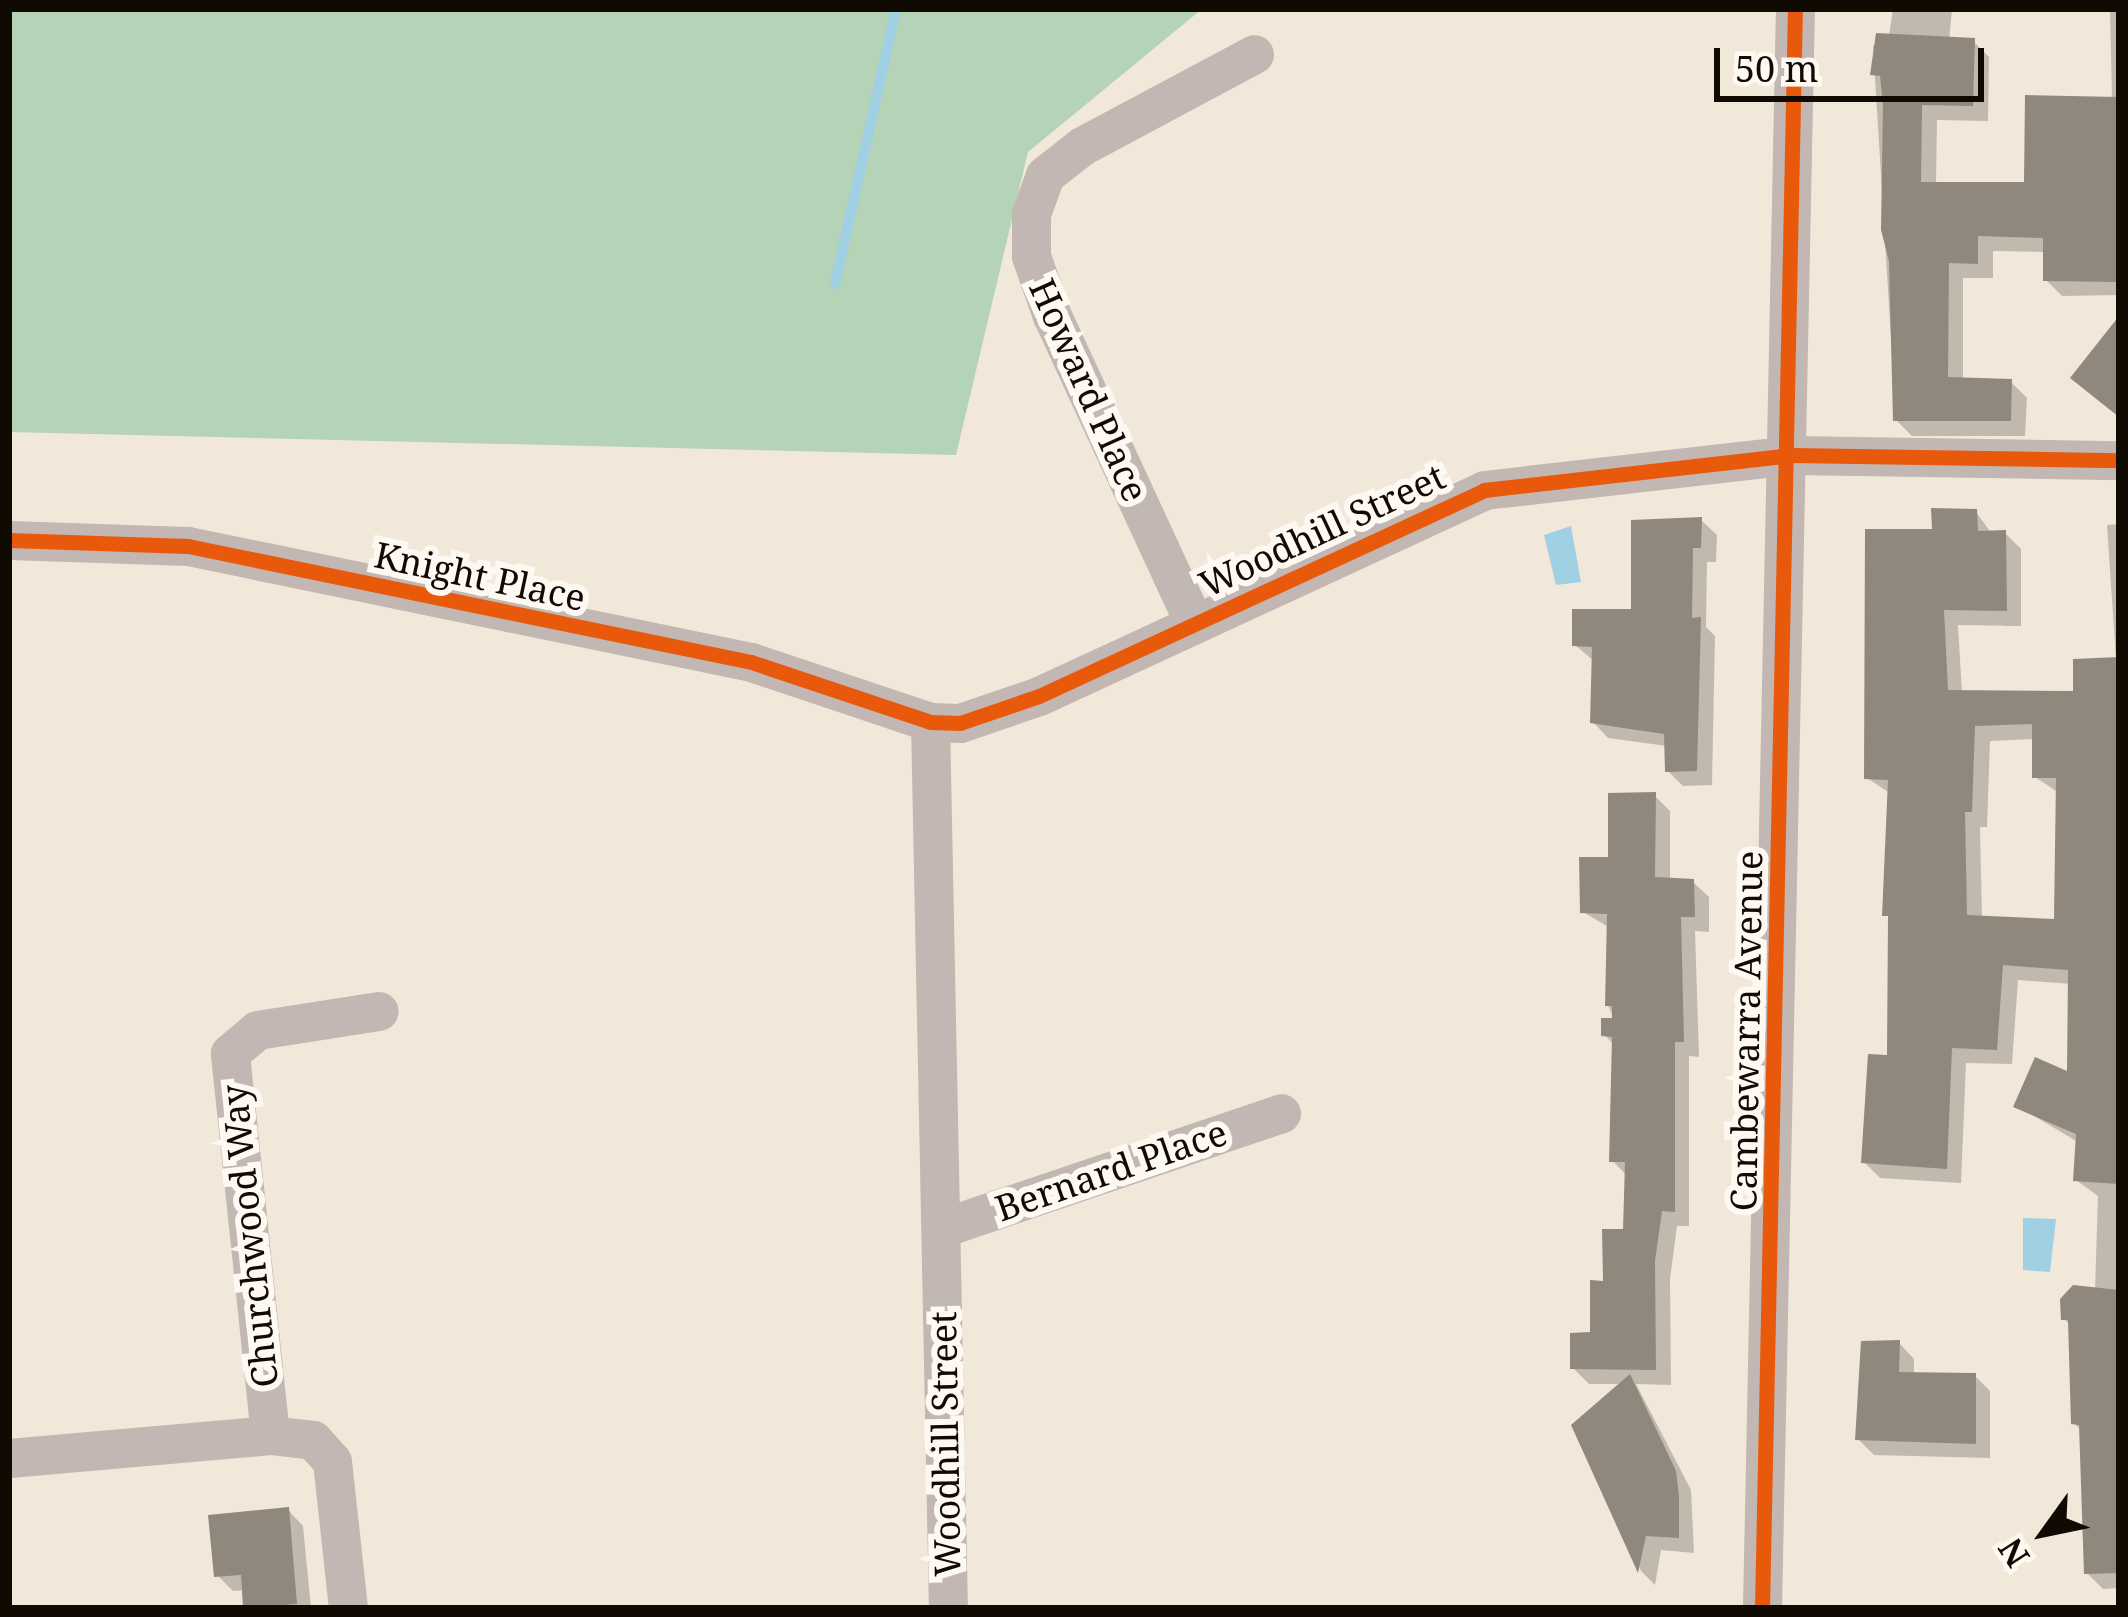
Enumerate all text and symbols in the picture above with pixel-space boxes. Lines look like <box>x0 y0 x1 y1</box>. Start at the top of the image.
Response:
scale bar <box>1720 24 1990 98</box>
text: 50 m <box>1735 44 1819 93</box>
street label: Howard Place <box>1021 272 1157 508</box>
street label: Woodhill Street <box>1192 454 1452 606</box>
street label: Knight Place <box>371 533 589 619</box>
street label: Cambewarra Avenue <box>1721 850 1771 1212</box>
street label: Churchwood Way <box>212 1082 286 1390</box>
street label: Bernard Place <box>990 1110 1232 1230</box>
street label: Woodhill Street <box>921 1311 969 1577</box>
north arrow <box>1984 1473 2104 1593</box>
text: N <box>1987 1530 2039 1576</box>

